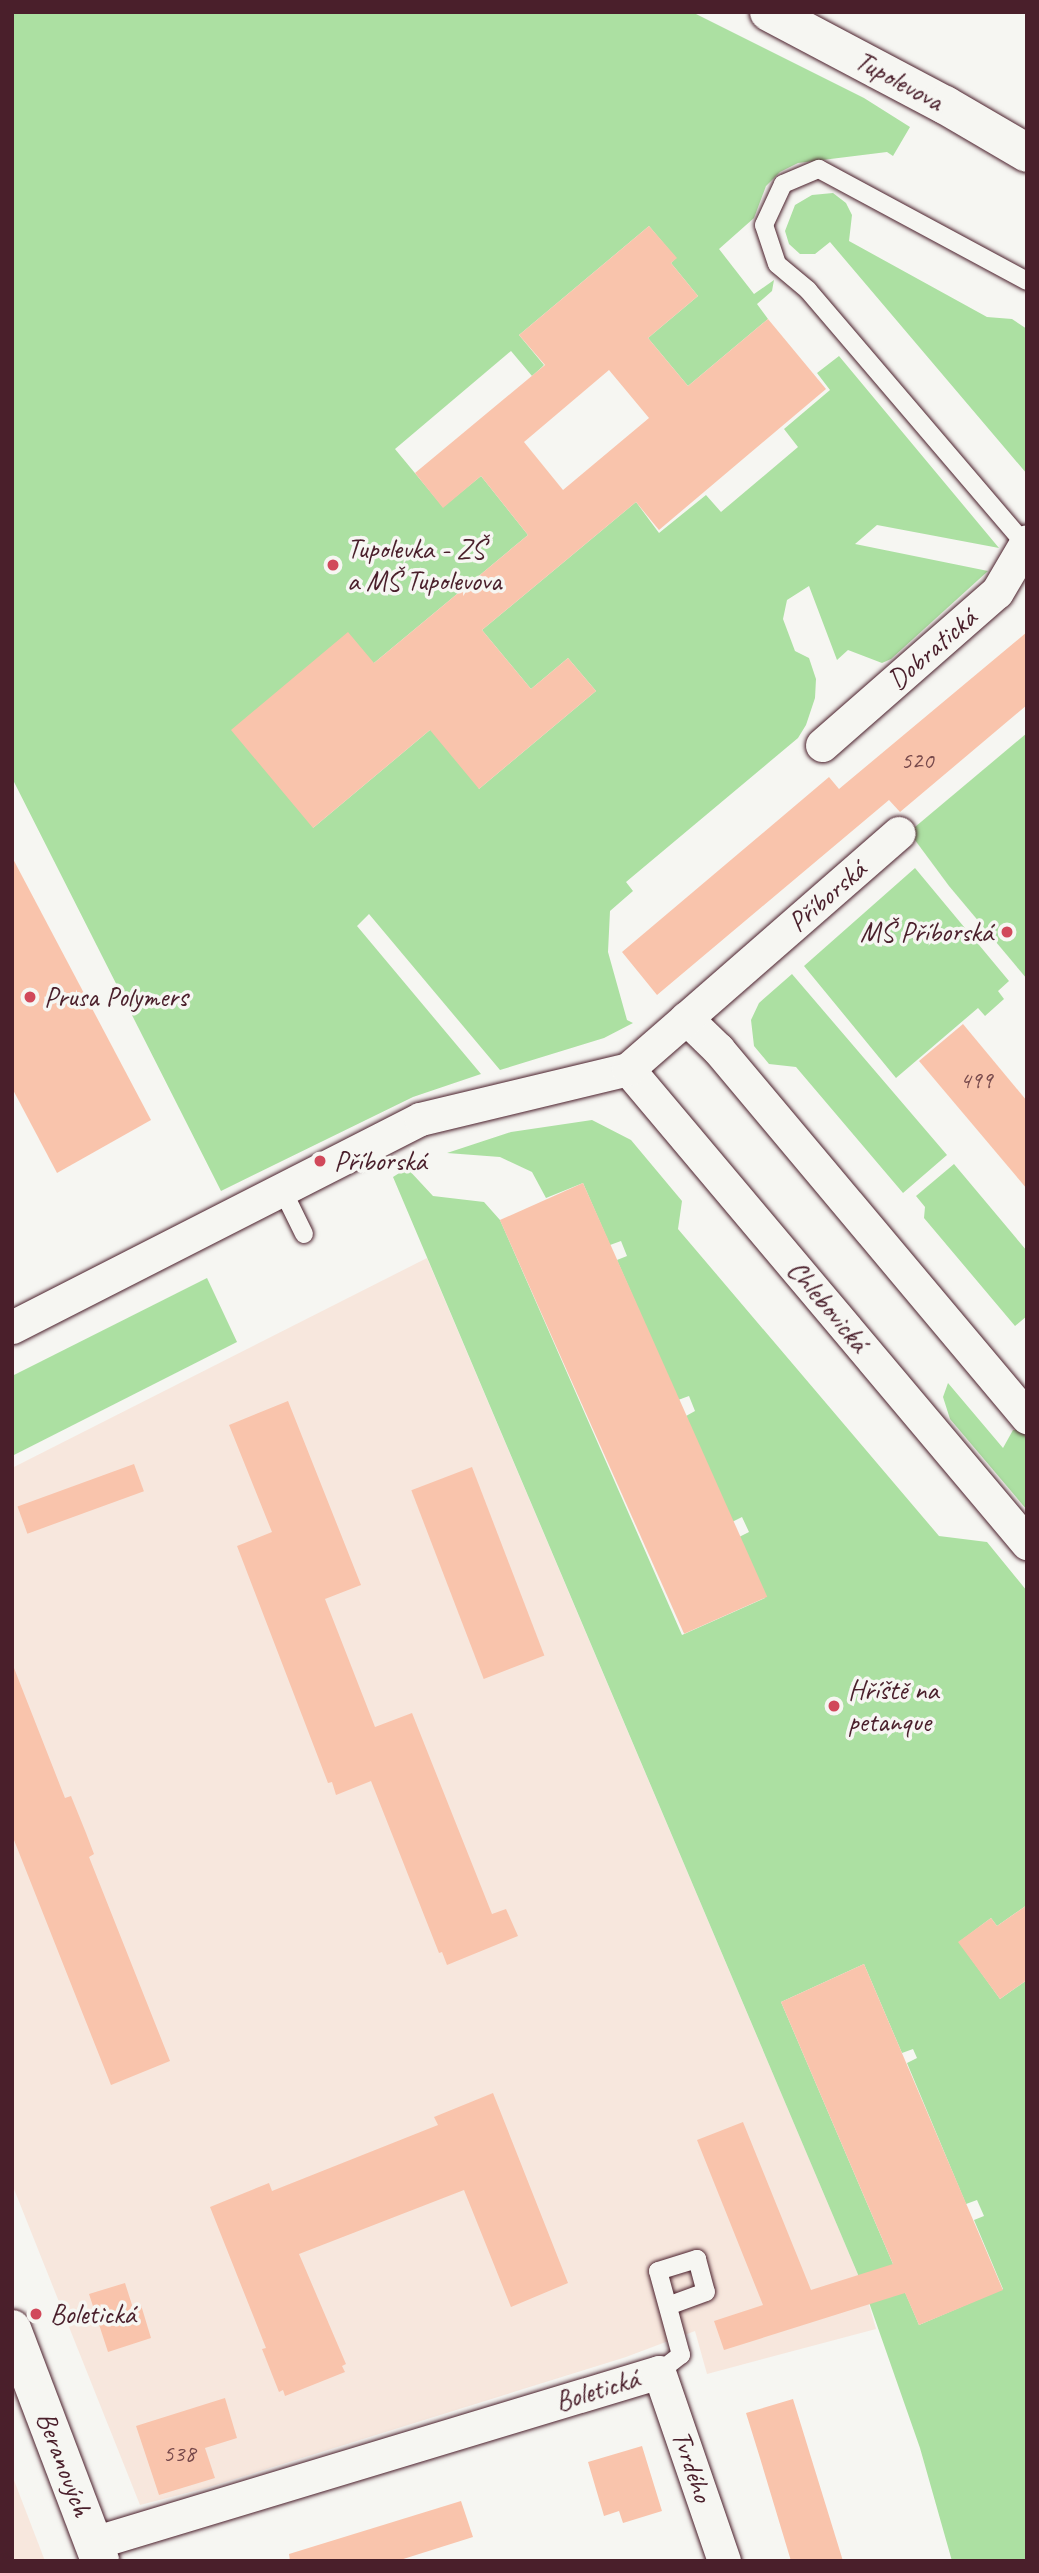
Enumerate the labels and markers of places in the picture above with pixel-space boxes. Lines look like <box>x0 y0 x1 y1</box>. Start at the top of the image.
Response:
place label: Tupolevka - ZŠ a MŠ Tupolevova <box>347 532 501 598</box>
marker: Tupolevka - ZŠ a MŠ Tupolevova <box>325 557 341 573</box>
place label: MŠ Příborská <box>860 915 993 949</box>
marker: MŠ Příborská <box>999 924 1015 940</box>
place label: Prusa Polymers <box>44 980 186 1014</box>
marker: Prusa Polymers <box>22 989 38 1005</box>
place label: Příborská <box>334 1144 426 1178</box>
marker: Příborská <box>312 1153 328 1169</box>
place label: Hříště na petanque <box>848 1673 939 1739</box>
marker: Hříště na petanque <box>826 1698 842 1714</box>
place label: Boletická <box>50 2297 136 2331</box>
marker: Boletická <box>28 2306 44 2322</box>

